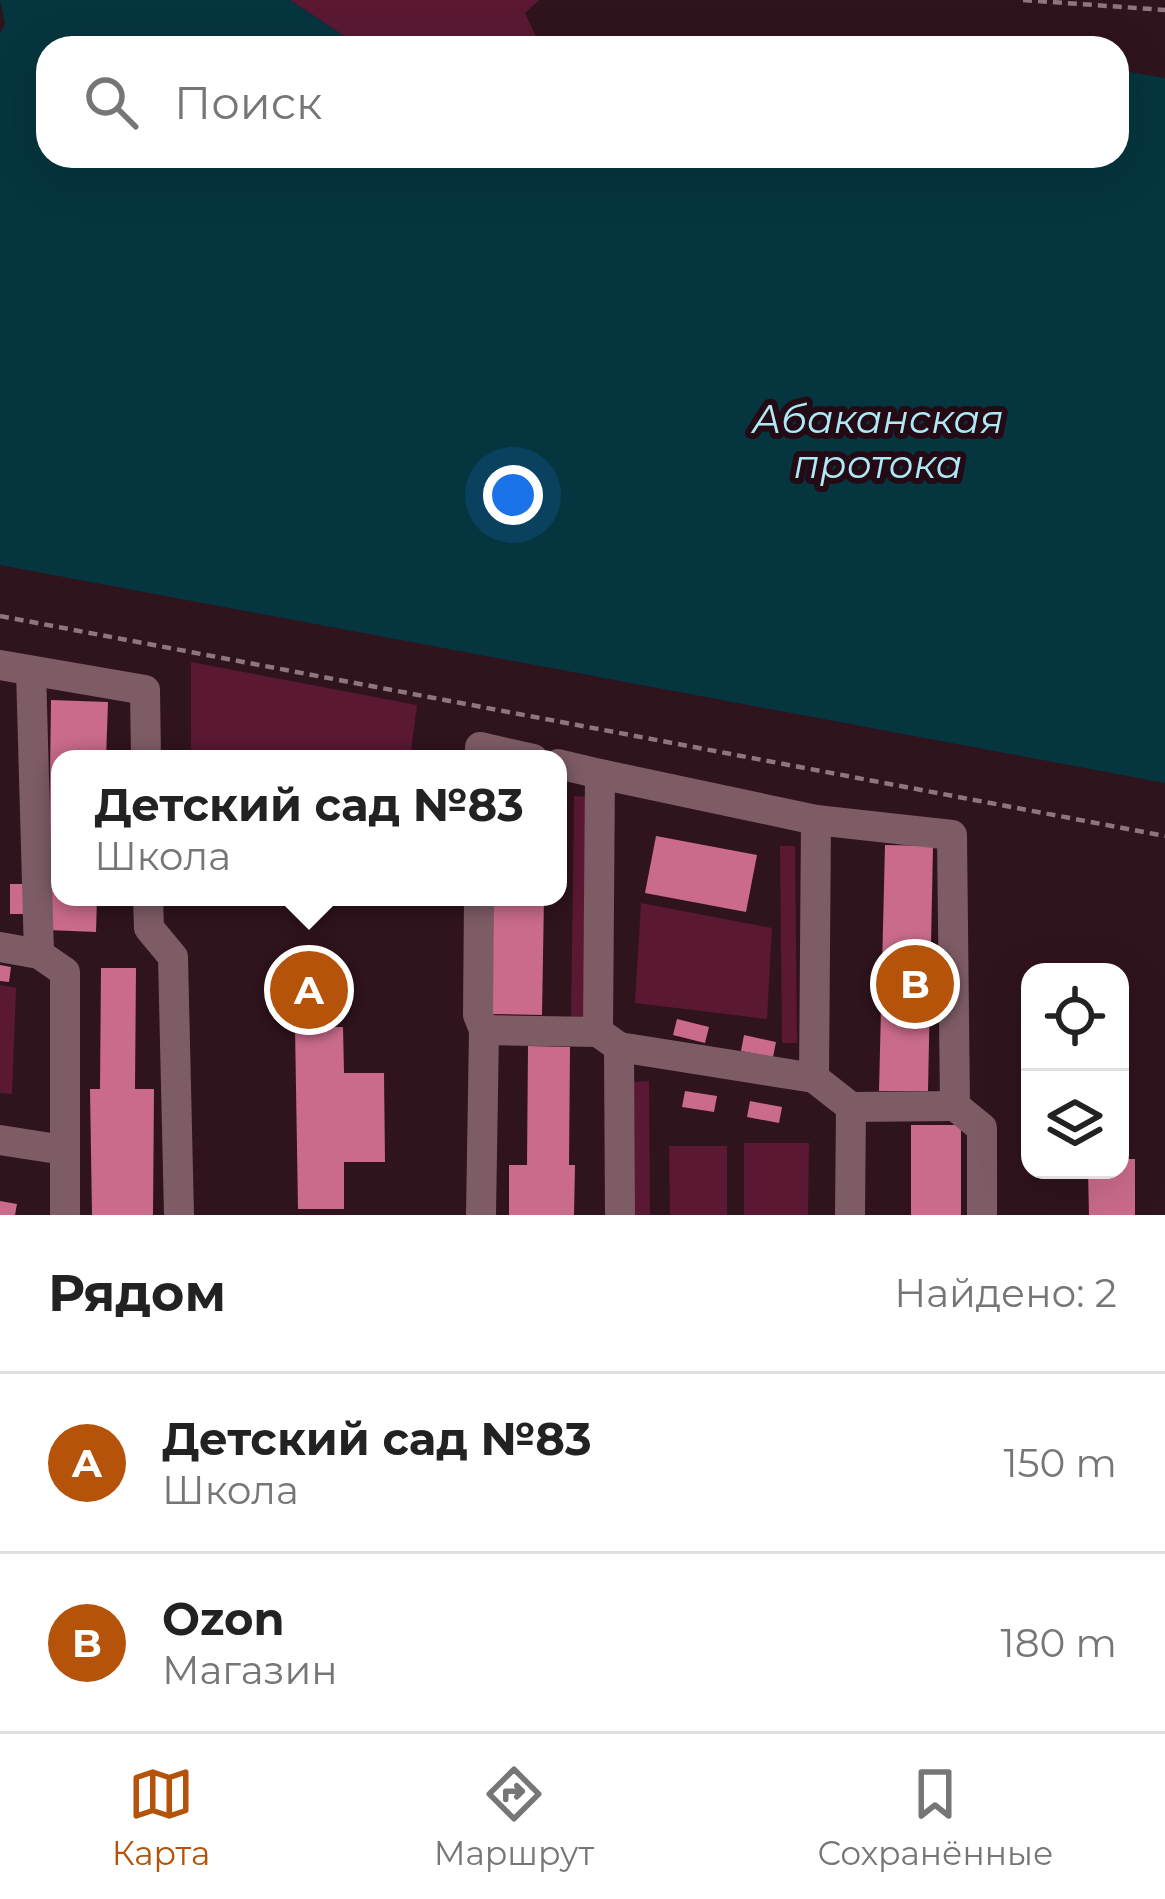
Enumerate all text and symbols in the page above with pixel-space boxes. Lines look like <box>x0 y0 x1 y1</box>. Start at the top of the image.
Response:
search box <box>36 36 1129 168</box>
icon: search <box>78 69 144 135</box>
text: Поиск <box>174 75 322 130</box>
water label: Абаканская протока <box>750 395 1004 488</box>
your location <box>483 465 543 525</box>
popup <box>51 750 567 906</box>
text: Детский сад №83 <box>94 777 524 832</box>
text: Школа <box>94 832 231 880</box>
pin: B <box>876 939 954 1029</box>
pin: A <box>270 945 348 1035</box>
map controls <box>1021 963 1129 1179</box>
button: locate <box>1021 963 1129 1071</box>
button: layers <box>1021 1071 1129 1179</box>
text: Рядом <box>48 1262 226 1324</box>
text: Найдено: 2 <box>894 1269 1117 1317</box>
text: Детский сад №83 <box>162 1411 592 1466</box>
text: A <box>72 1439 102 1487</box>
text: 150 m <box>1003 1439 1117 1487</box>
text: Школа <box>162 1466 299 1514</box>
text: Ozon <box>162 1591 285 1646</box>
text: B <box>72 1619 102 1667</box>
text: 180 m <box>1001 1619 1117 1667</box>
text: Магазин <box>162 1646 338 1694</box>
tab: Карта <box>112 1761 210 1873</box>
tab: Маршрут <box>434 1761 594 1873</box>
tab: Сохранённые <box>817 1761 1053 1873</box>

